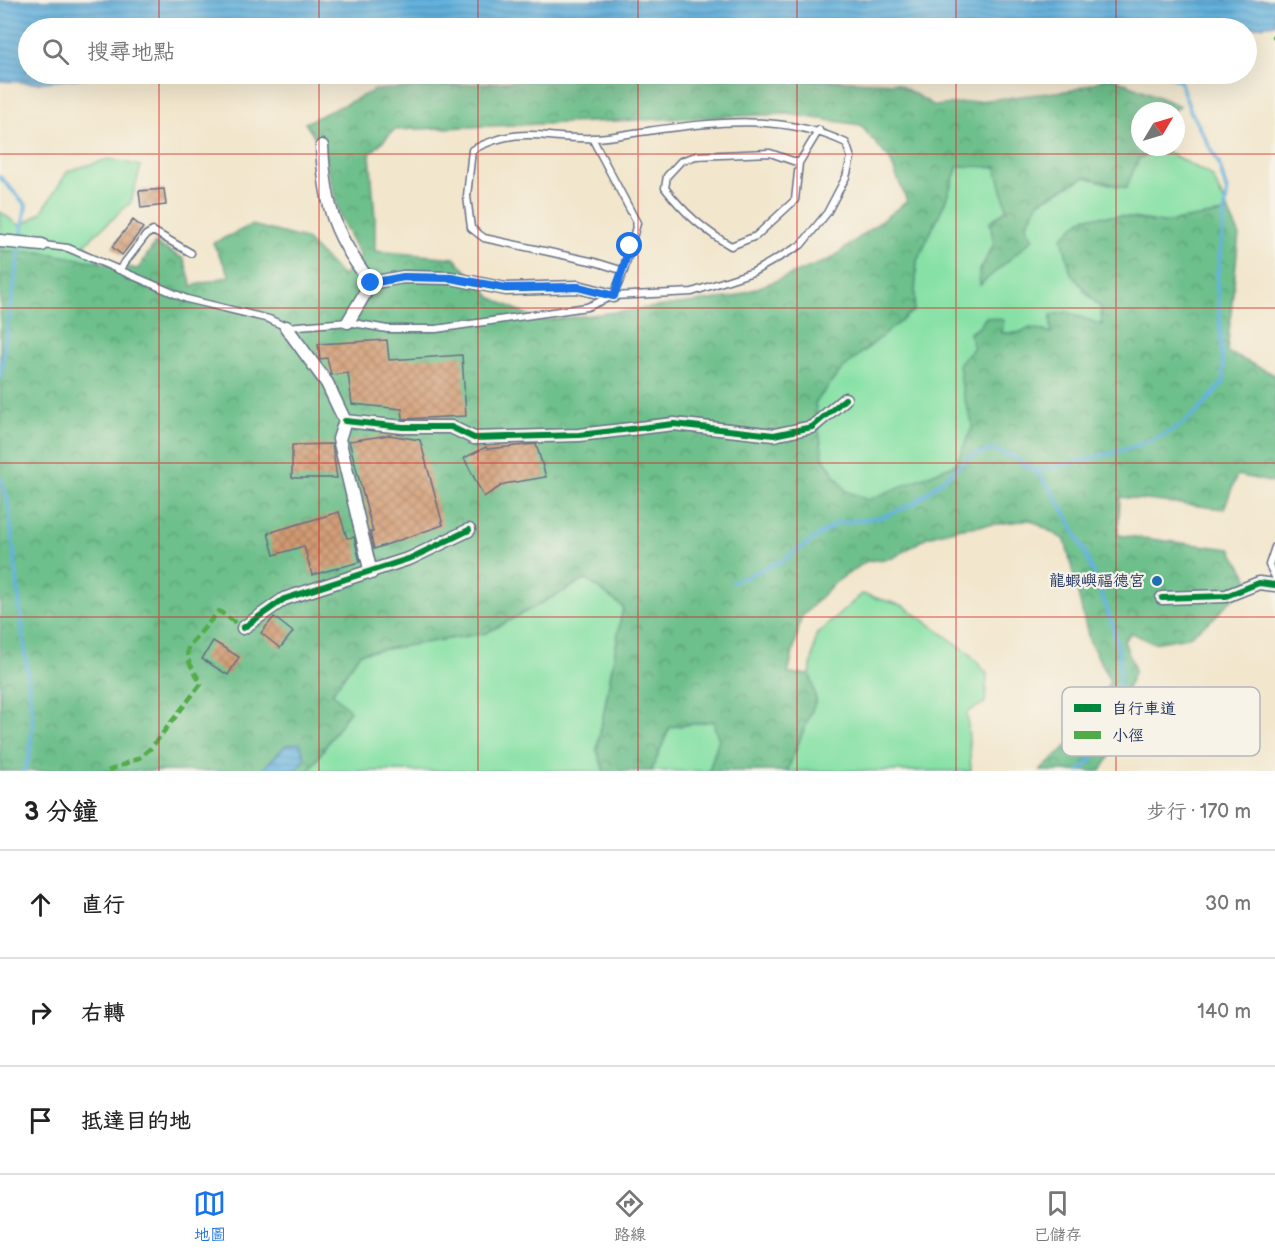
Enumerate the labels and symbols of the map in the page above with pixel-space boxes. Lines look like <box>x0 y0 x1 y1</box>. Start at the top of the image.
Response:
north arrow <box>1131 102 1185 156</box>
route start <box>616 232 642 258</box>
route end <box>357 269 383 295</box>
place label: 龍蝦嶼福德宮 <box>1049 572 1145 591</box>
marker: 龍蝦嶼福德宮 <box>1150 574 1164 588</box>
legend <box>1062 687 1260 756</box>
text: 自行車道 <box>1112 700 1176 719</box>
text: 小徑 <box>1112 727 1144 746</box>

